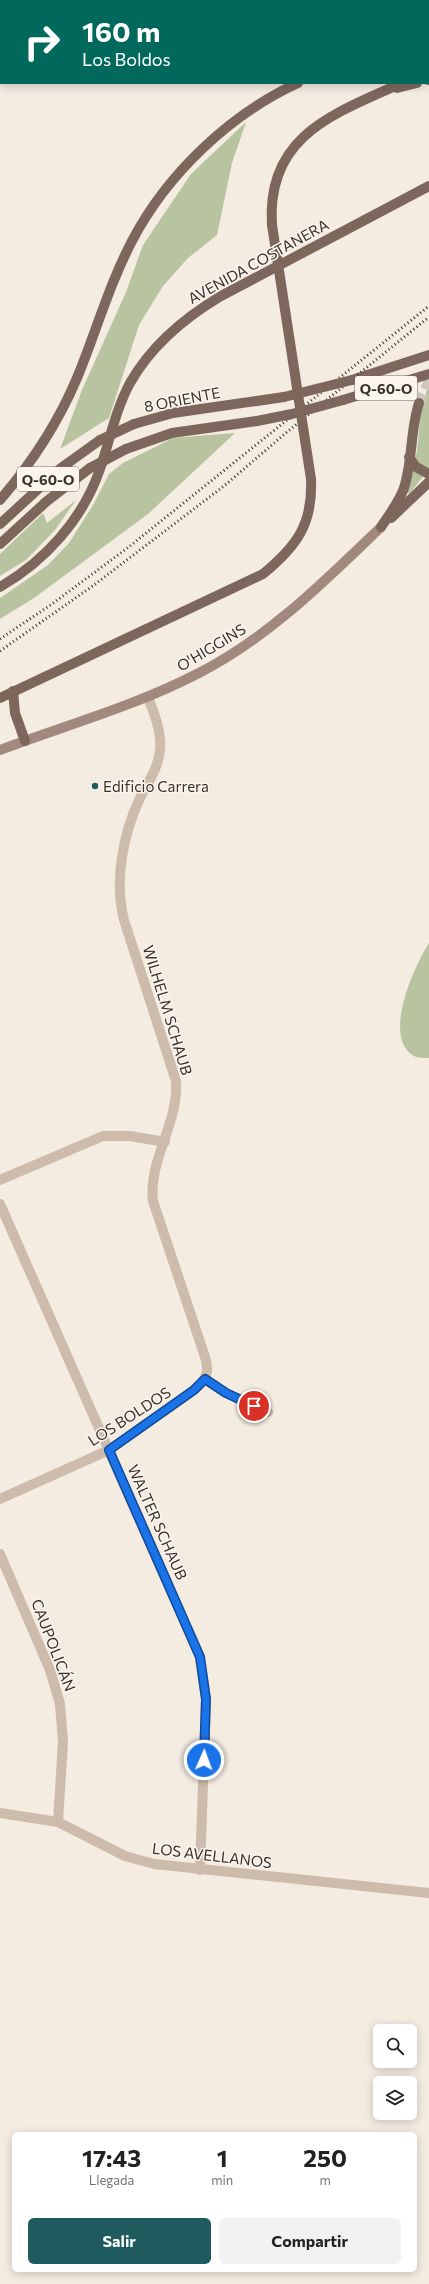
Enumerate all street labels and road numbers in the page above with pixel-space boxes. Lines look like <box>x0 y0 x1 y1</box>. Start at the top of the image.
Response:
street label: AVENIDA COSTANERA <box>184 215 332 307</box>
road number: Q-60-O <box>355 376 417 400</box>
street label: 8 ORIENTE <box>142 383 222 415</box>
road number: Q-60-O <box>17 467 79 491</box>
street label: O'HIGGINS <box>173 619 249 675</box>
street label: WILHELM SCHAUB <box>140 943 196 1077</box>
street label: LOS BOLDOS <box>84 1383 174 1449</box>
street label: WALTER SCHAUB <box>125 1462 192 1583</box>
street label: CAUPOLICÁN <box>28 1596 81 1694</box>
street label: LOS AVELLANOS <box>151 1839 273 1871</box>

